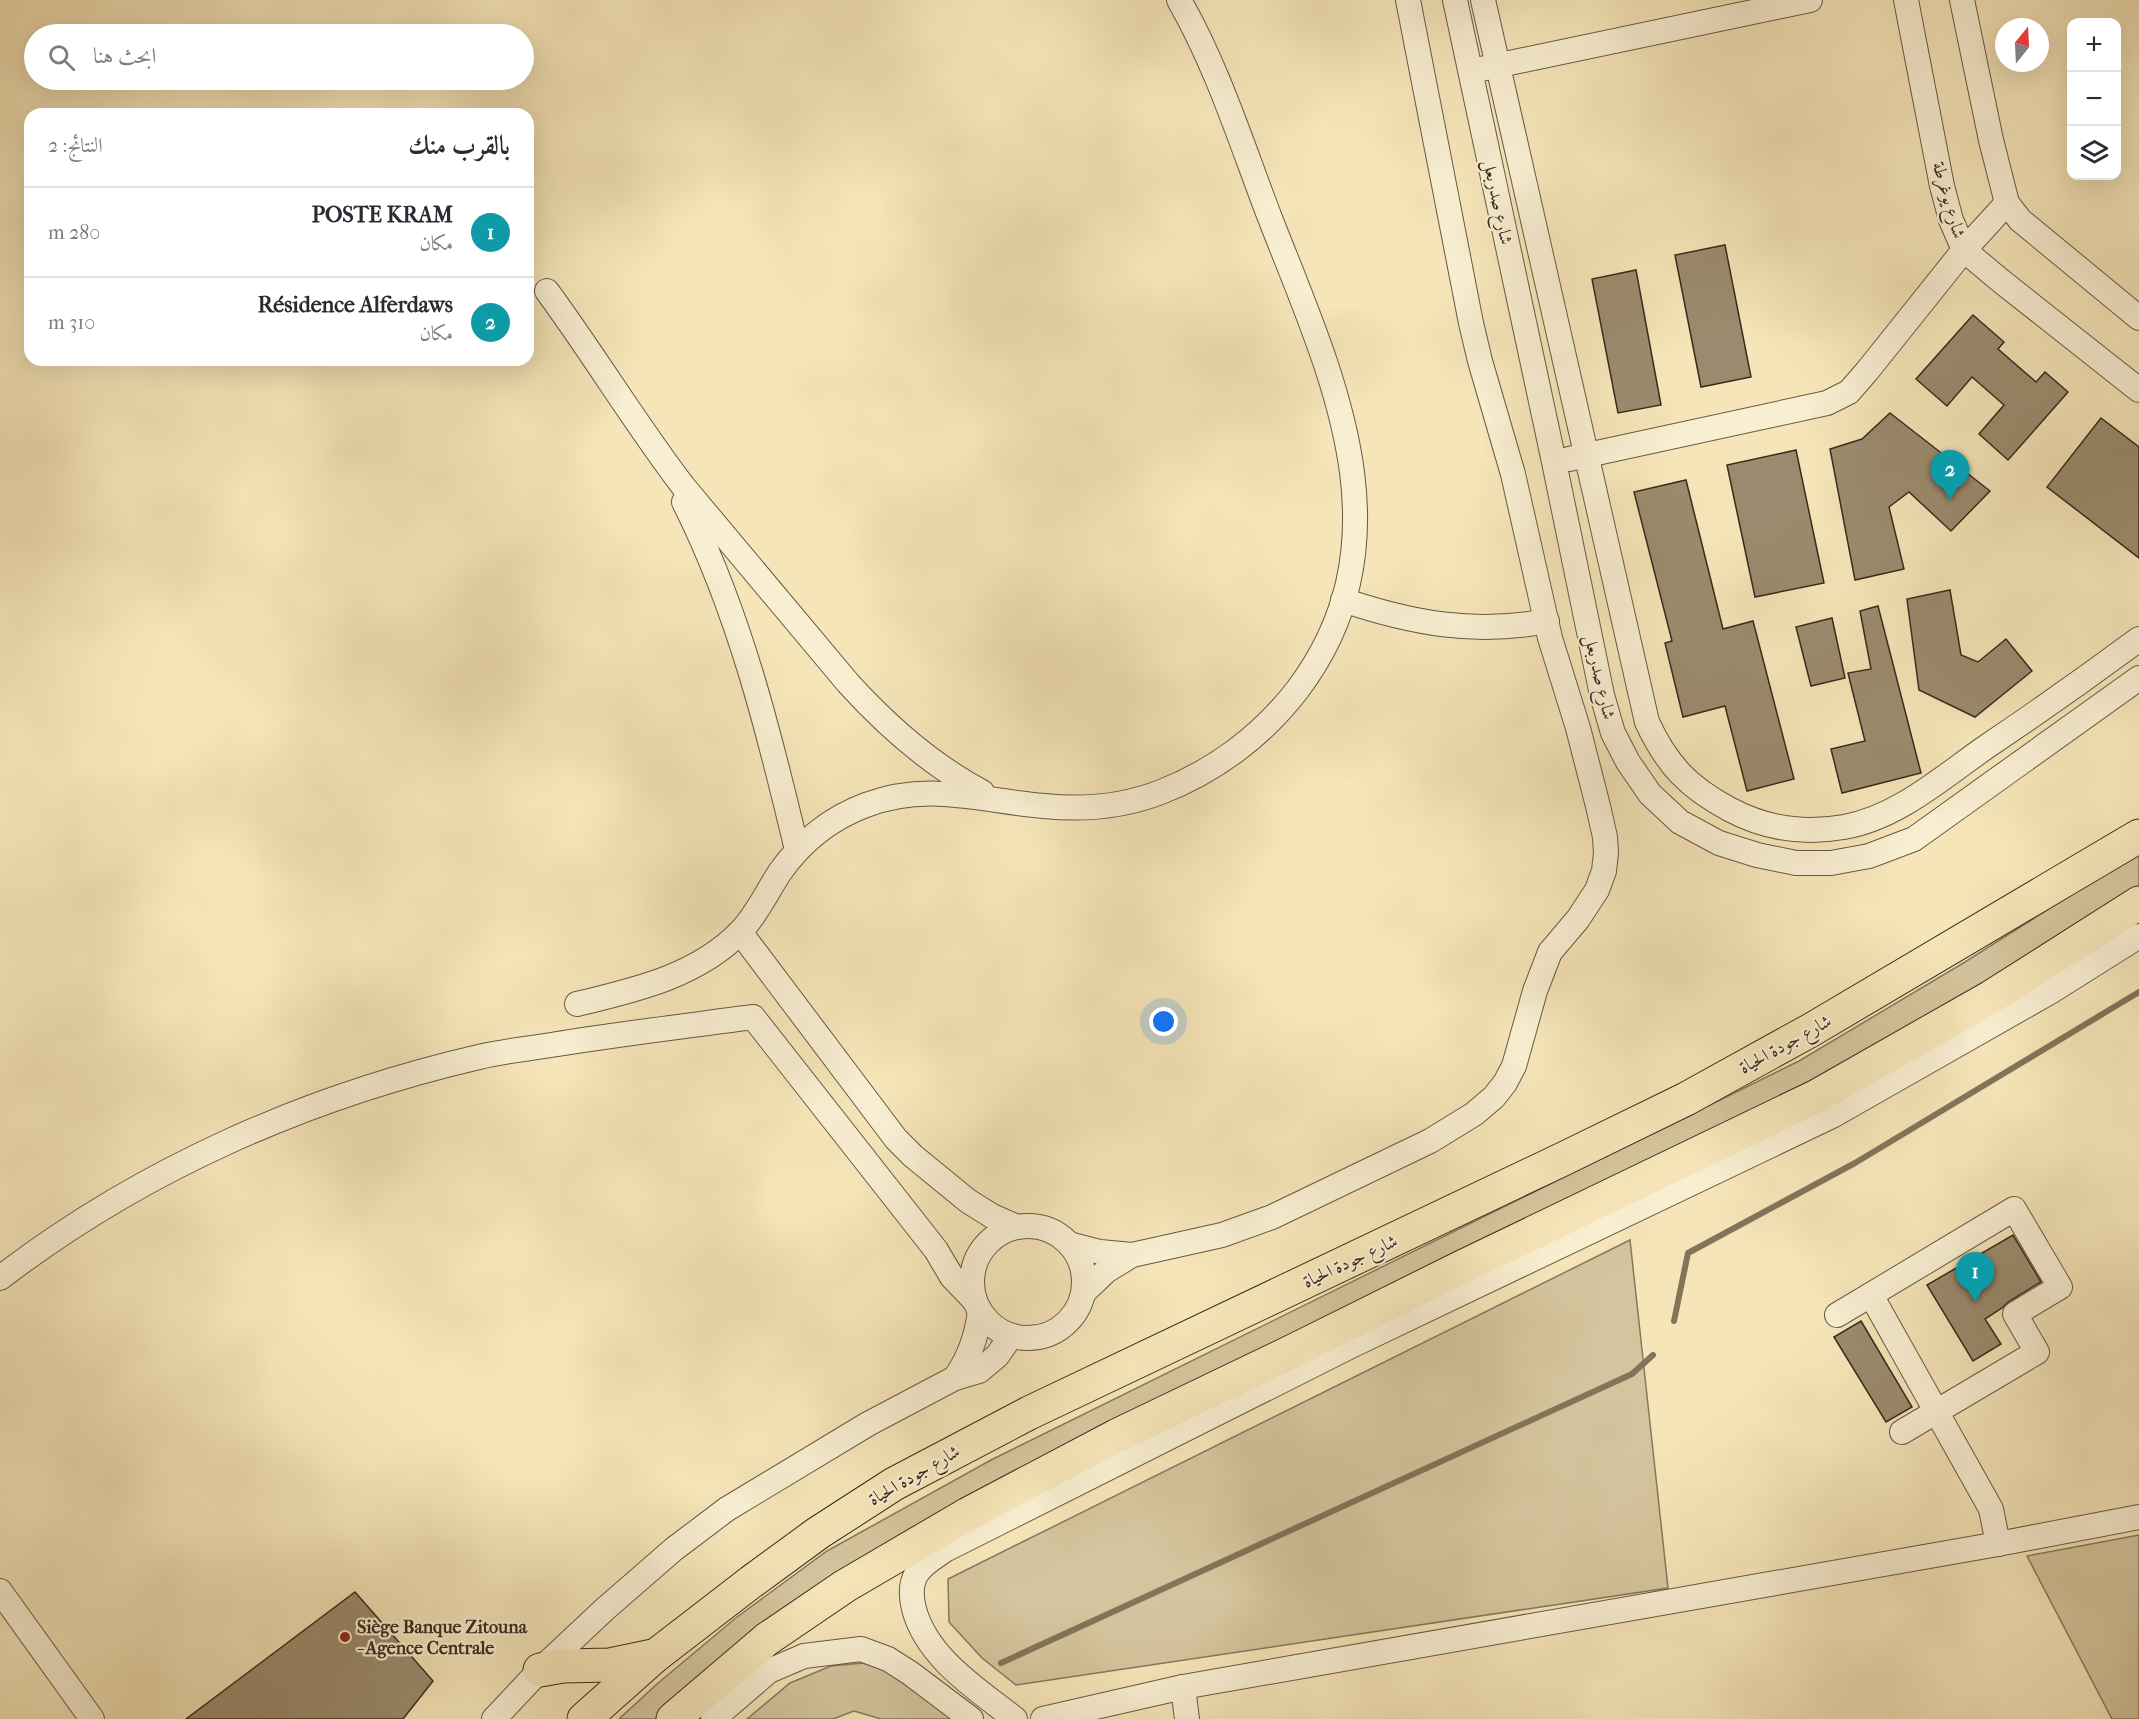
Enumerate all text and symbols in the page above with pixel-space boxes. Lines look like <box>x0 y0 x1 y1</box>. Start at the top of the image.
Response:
north arrow <box>1995 18 2049 72</box>
map controls <box>2067 18 2121 180</box>
button: + <box>2067 18 2121 72</box>
search box <box>24 24 534 90</box>
icon: search <box>45 41 78 74</box>
text: ابحث هنا <box>93 43 156 69</box>
button: − <box>2067 72 2121 126</box>
button: layers <box>2067 126 2121 180</box>
text: بالقرب منك <box>408 130 510 161</box>
text: النتائج: 2 <box>48 134 103 157</box>
street label: شارع صدربعل <box>1474 158 1517 247</box>
street label: شارع يوغرطة <box>1924 159 1969 242</box>
text: POSTE KRAM <box>312 202 453 228</box>
text: 280 m <box>48 221 100 244</box>
text: 1 <box>487 221 494 244</box>
text: مكان <box>419 232 453 255</box>
text: Résidence Alferdaws <box>258 292 453 318</box>
text: 310 m <box>48 311 95 334</box>
text: 2 <box>485 311 496 334</box>
text: مكان <box>419 322 453 345</box>
pin: 2 <box>1930 450 1970 500</box>
street label: شارع صدربعل <box>1576 633 1619 722</box>
your location <box>1149 1007 1178 1036</box>
street label: شارع جودة الحياة <box>1735 1010 1837 1082</box>
street label: شارع جودة الحياة <box>1299 1230 1403 1296</box>
pin: 1 <box>1956 1252 1994 1302</box>
street label: شارع جودة الحياة <box>865 1441 966 1514</box>
place label: Siège Banque Zitouna - Agence Centrale <box>357 1617 528 1659</box>
marker: Siège Banque Zitouna - Agence Centrale <box>338 1630 352 1644</box>

